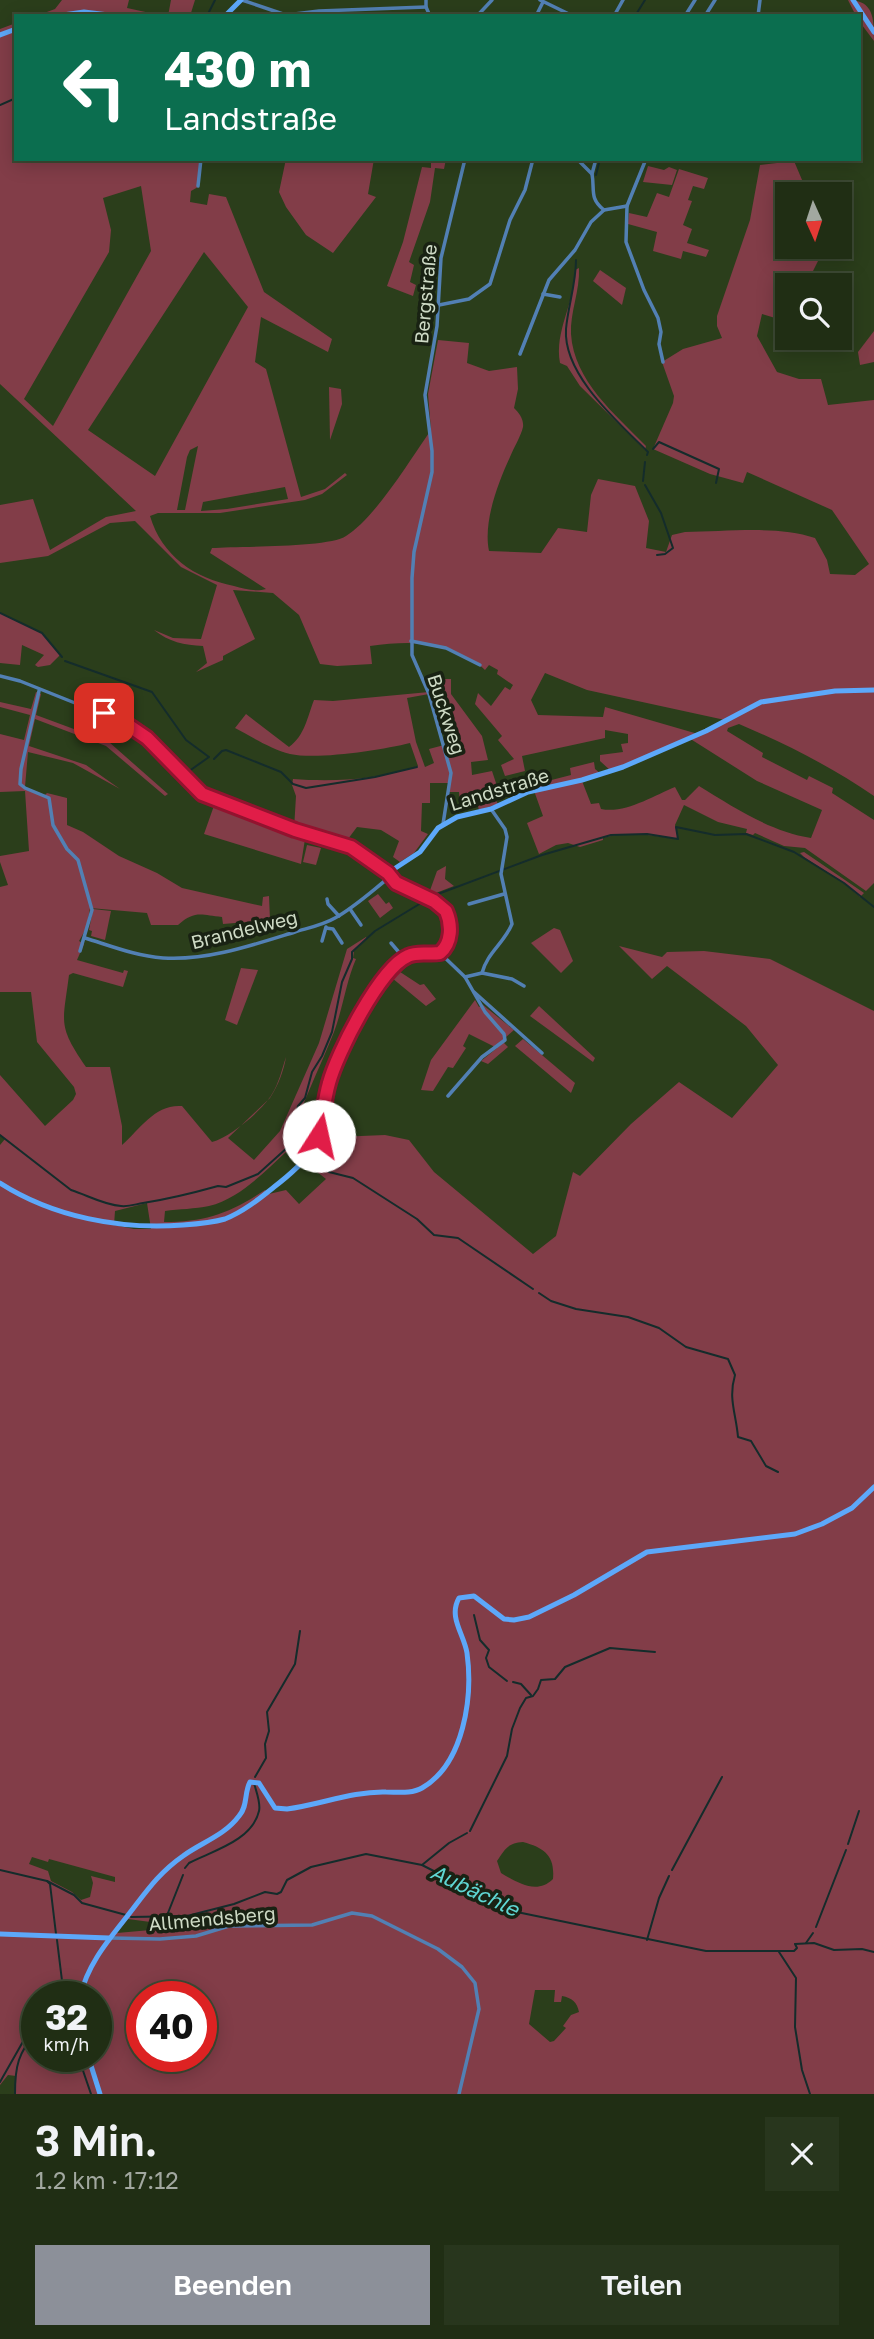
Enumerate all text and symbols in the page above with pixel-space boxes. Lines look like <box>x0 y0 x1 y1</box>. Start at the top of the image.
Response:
text: 430 m <box>164 39 312 98</box>
icon: left <box>49 42 140 133</box>
text: Landstraße <box>164 99 337 137</box>
north arrow <box>775 182 852 259</box>
map controls <box>775 182 852 350</box>
street label: Bergstraße <box>409 243 441 345</box>
button: search <box>775 273 852 350</box>
street label: Buckweg <box>423 671 471 757</box>
pin <box>74 683 134 743</box>
icon: arrive <box>85 694 123 732</box>
street label: Landstraße <box>446 763 552 815</box>
street label: Brandelweg <box>188 905 300 953</box>
position arrow <box>282 1099 356 1173</box>
water label: Aubächle <box>427 1858 525 1922</box>
street label: Allmendsberg <box>148 1901 276 1935</box>
speed limit sign: 40 <box>126 1981 217 2072</box>
text: 32 <box>45 1996 88 2038</box>
text: km/h <box>44 2033 89 2055</box>
text: 3 Min. <box>35 2115 158 2165</box>
button: close <box>765 2117 839 2191</box>
text: 1.2 km · 17:12 <box>35 2166 179 2194</box>
button: Beenden <box>35 2245 430 2325</box>
button: Teilen <box>444 2245 839 2325</box>

